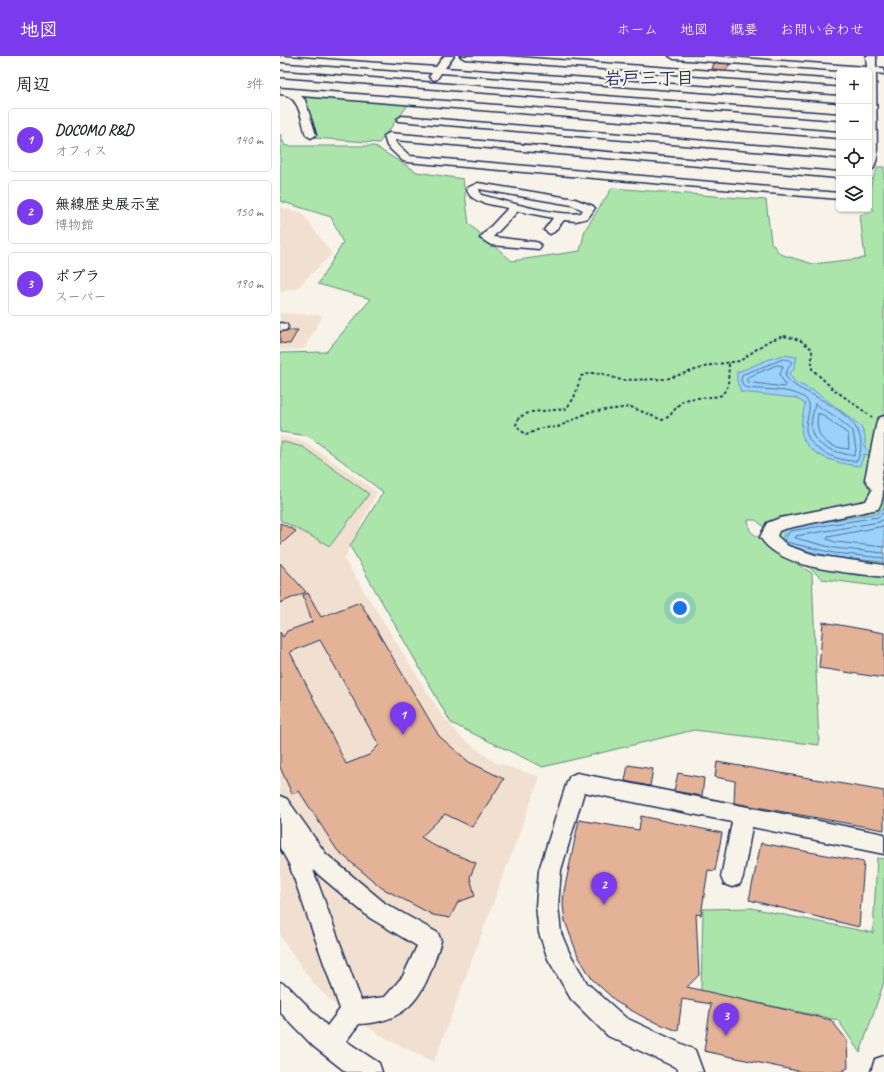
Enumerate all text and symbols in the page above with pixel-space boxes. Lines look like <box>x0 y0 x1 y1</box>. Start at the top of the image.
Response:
text: 地図 <box>20 18 58 42</box>
text: ホーム <box>617 21 658 38</box>
text: 地図 <box>680 21 708 38</box>
text: 概要 <box>730 21 758 38</box>
text: お問い合わせ <box>780 21 864 38</box>
district label: 岩戸三丁目 <box>604 67 694 89</box>
map controls <box>836 68 872 212</box>
button: + <box>836 68 872 104</box>
text: 周辺 <box>16 74 50 95</box>
text: 3件 <box>245 76 264 92</box>
button: − <box>836 104 872 140</box>
text: DOCOMO R&D <box>55 121 133 140</box>
text: 1 <box>27 132 33 148</box>
text: 140 m <box>235 132 263 148</box>
button: locate <box>836 140 872 176</box>
text: オフィス <box>55 143 107 159</box>
button: layers <box>836 176 872 212</box>
text: 無線歴史展示室 <box>55 195 160 214</box>
text: 2 <box>27 204 33 220</box>
text: 150 m <box>235 204 263 220</box>
text: 博物館 <box>55 217 94 233</box>
text: ポプラ <box>55 267 100 286</box>
text: 3 <box>27 276 33 292</box>
text: 190 m <box>235 276 263 292</box>
text: スーパー <box>55 289 106 305</box>
your location <box>670 598 690 618</box>
pin: 1 <box>390 702 416 735</box>
pin: 2 <box>591 872 617 905</box>
pin: 3 <box>713 1003 739 1036</box>

